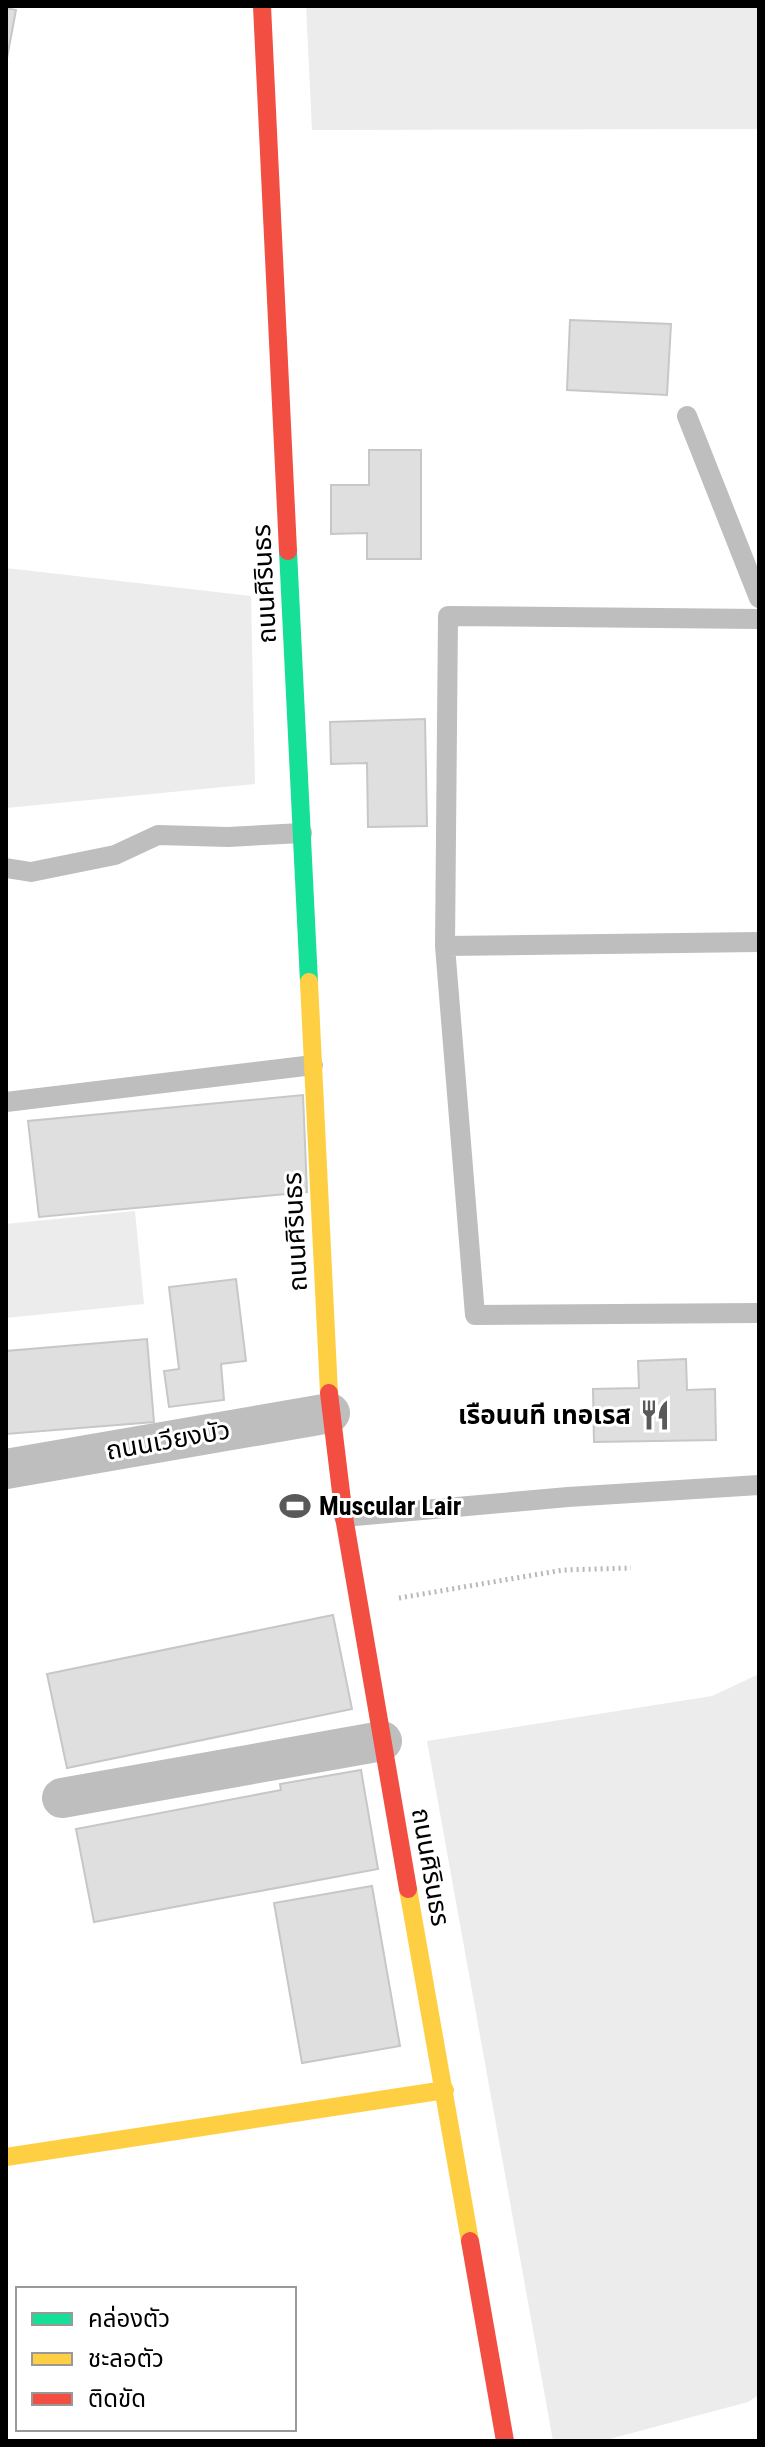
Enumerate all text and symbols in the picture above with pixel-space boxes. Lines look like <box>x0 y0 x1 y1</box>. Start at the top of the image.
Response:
street label: ถนนศิรินธร <box>246 524 282 644</box>
street label: ถนนศิรินธร <box>277 1172 313 1292</box>
restaurant icon: เรือนนที เทอเรส <box>638 1398 672 1432</box>
place label: เรือนนที เทอเรส <box>458 1400 631 1430</box>
street label: ถนนเวียงบัว <box>104 1414 232 1466</box>
sports icon: Muscular Lair <box>278 1489 312 1523</box>
place label: Muscular Lair <box>319 1491 462 1521</box>
street label: ถนนศิรินธร <box>406 1806 456 1928</box>
legend <box>16 2287 296 2431</box>
text: คล่องตัว <box>88 2305 170 2333</box>
text: ชะลอตัว <box>88 2345 164 2373</box>
text: ติดขัด <box>88 2385 146 2413</box>

